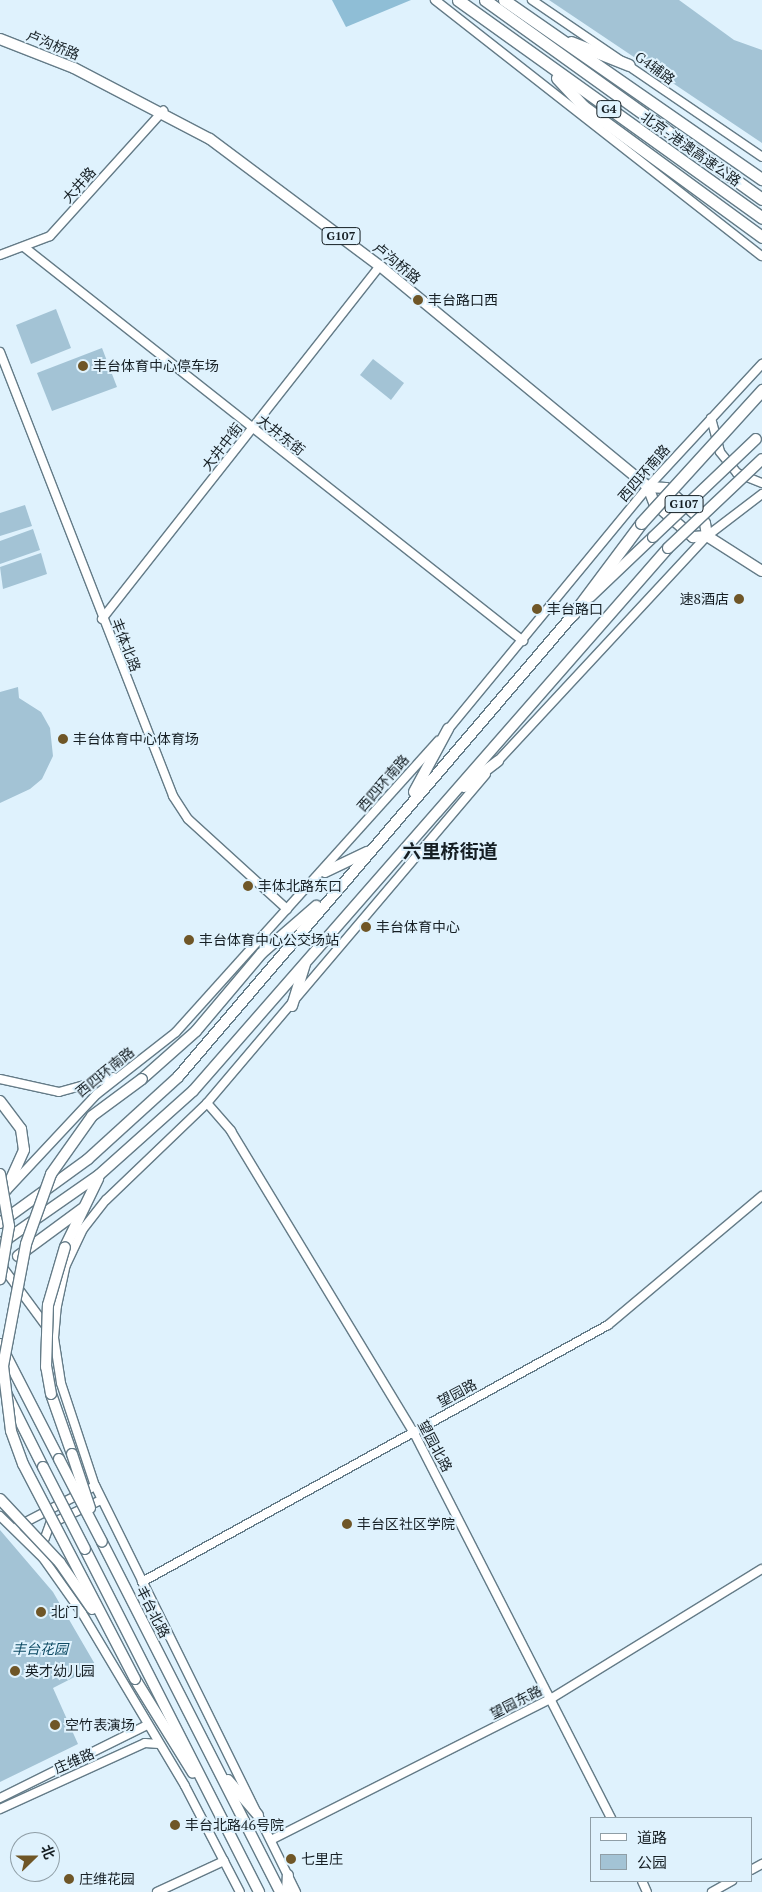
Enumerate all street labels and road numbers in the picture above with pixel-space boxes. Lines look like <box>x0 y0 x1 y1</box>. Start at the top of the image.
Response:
street label: 卢沟桥路 <box>24 27 82 63</box>
street label: G4辅路 <box>632 48 678 88</box>
road number: G4 <box>595 100 623 118</box>
street label: 北京-港澳高速公路 <box>638 108 744 190</box>
street label: 大井路 <box>59 164 99 206</box>
road number: G107 <box>321 227 361 246</box>
street label: 卢沟桥路 <box>370 239 424 287</box>
street label: 大井东街 <box>254 411 308 459</box>
street label: 大井中街 <box>198 420 246 474</box>
street label: 西四环南路 <box>615 441 673 505</box>
road number: G107 <box>664 494 704 514</box>
street label: 丰体北路 <box>108 616 144 674</box>
street label: 西四环南路 <box>354 751 412 815</box>
street label: 西四环南路 <box>73 1043 137 1101</box>
street label: 望园路 <box>435 1376 479 1410</box>
street label: 望园北路 <box>414 1417 456 1475</box>
street label: 丰台北路 <box>133 1583 173 1641</box>
street label: 望园东路 <box>487 1682 545 1722</box>
street label: 庄维路 <box>51 1745 97 1777</box>

